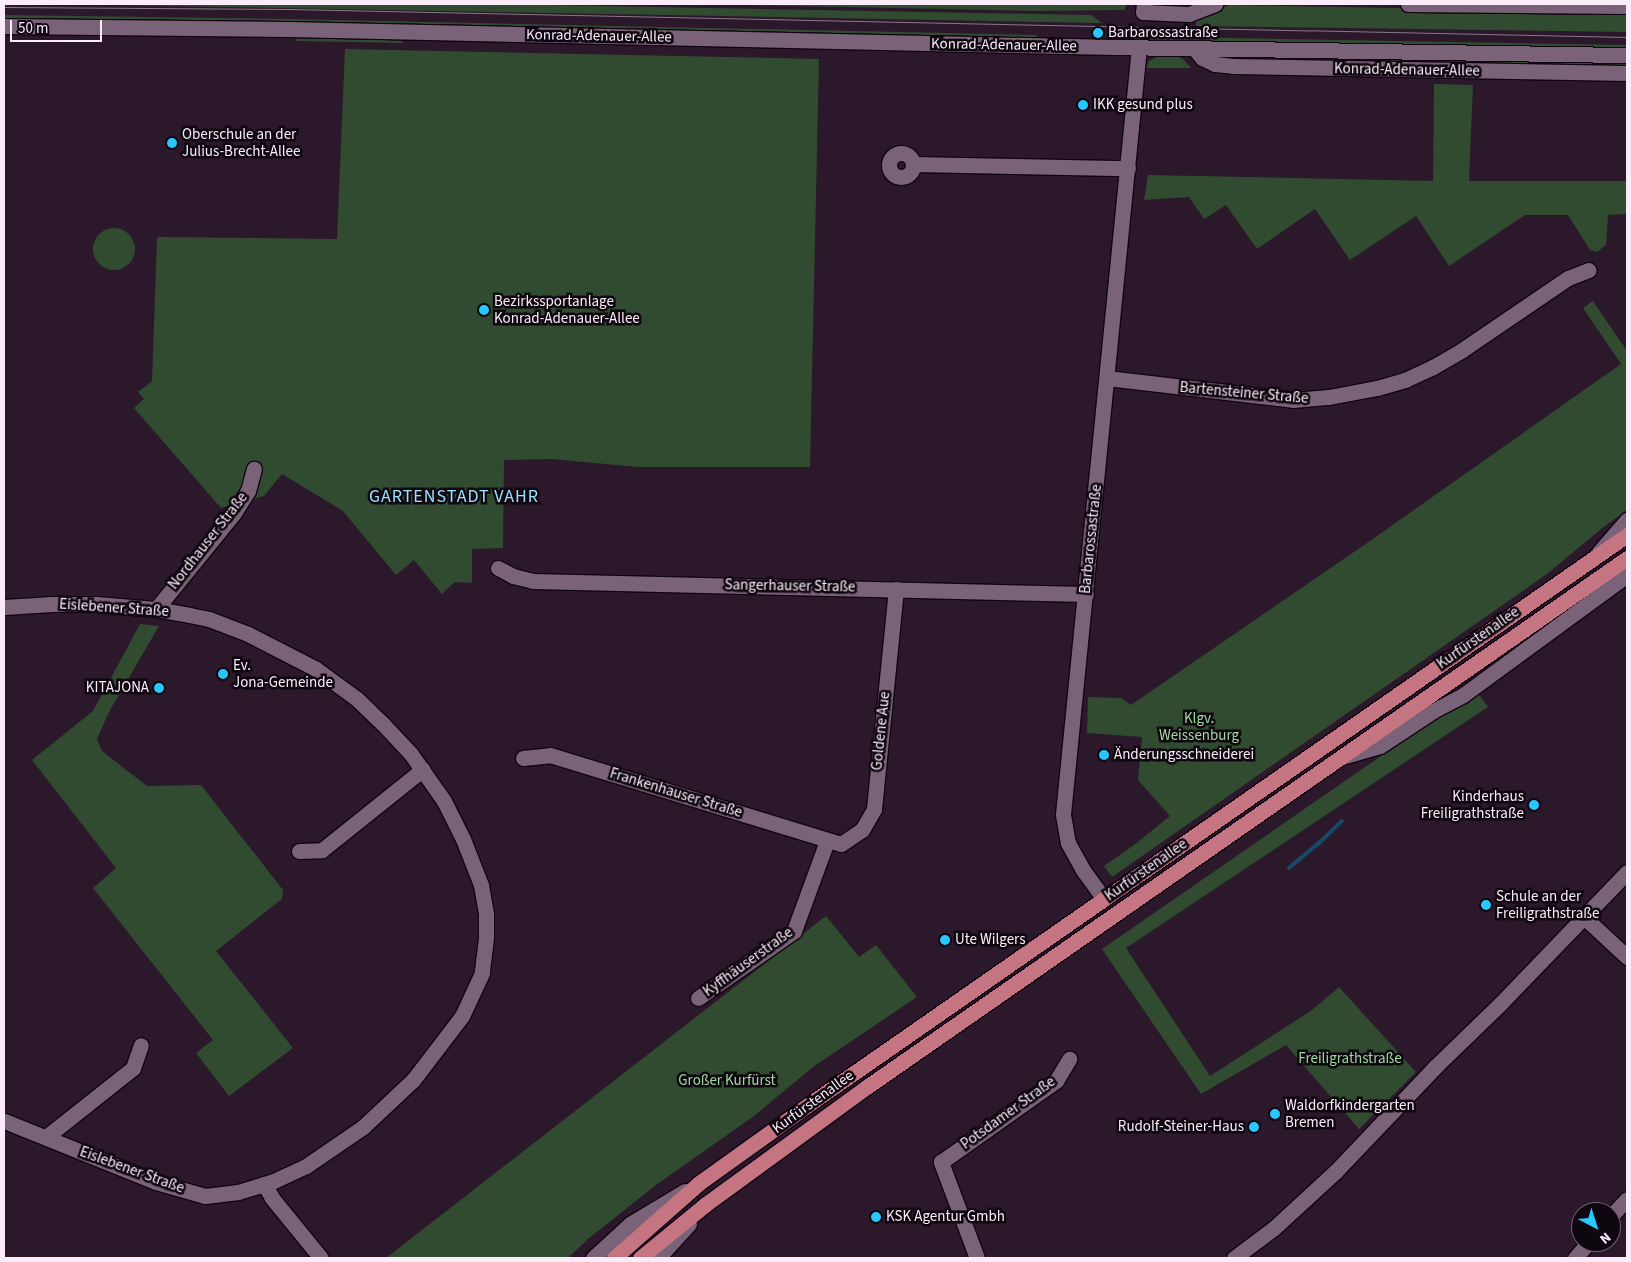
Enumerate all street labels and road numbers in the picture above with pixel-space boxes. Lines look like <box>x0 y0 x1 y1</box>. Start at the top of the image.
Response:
street label: Konrad-Adenauer-Allee <box>526 26 672 46</box>
street label: Konrad-Adenauer-Allee <box>931 35 1077 55</box>
street label: Konrad-Adenauer-Allee <box>1334 60 1480 80</box>
street label: Bartensteiner Straße <box>1179 378 1309 408</box>
street label: Barbarossastraße <box>1076 483 1106 595</box>
street label: Nordhauser Straße <box>165 489 251 593</box>
street label: Sangerhauser Straße <box>724 576 856 596</box>
street label: Eislebener Straße <box>59 595 169 621</box>
street label: Kurfürstenallee <box>1433 603 1523 673</box>
street label: Goldene Aue <box>868 691 894 771</box>
street label: Frankenhauser Straße <box>608 764 744 822</box>
street label: Kurfürstenallee <box>1101 835 1191 905</box>
street label: Kyffhäuserstraße <box>700 923 796 1001</box>
street label: Kurfürstenallee <box>769 1066 857 1138</box>
street label: Potsdamer Straße <box>957 1073 1059 1153</box>
street label: Eislebener Straße <box>77 1143 187 1197</box>

